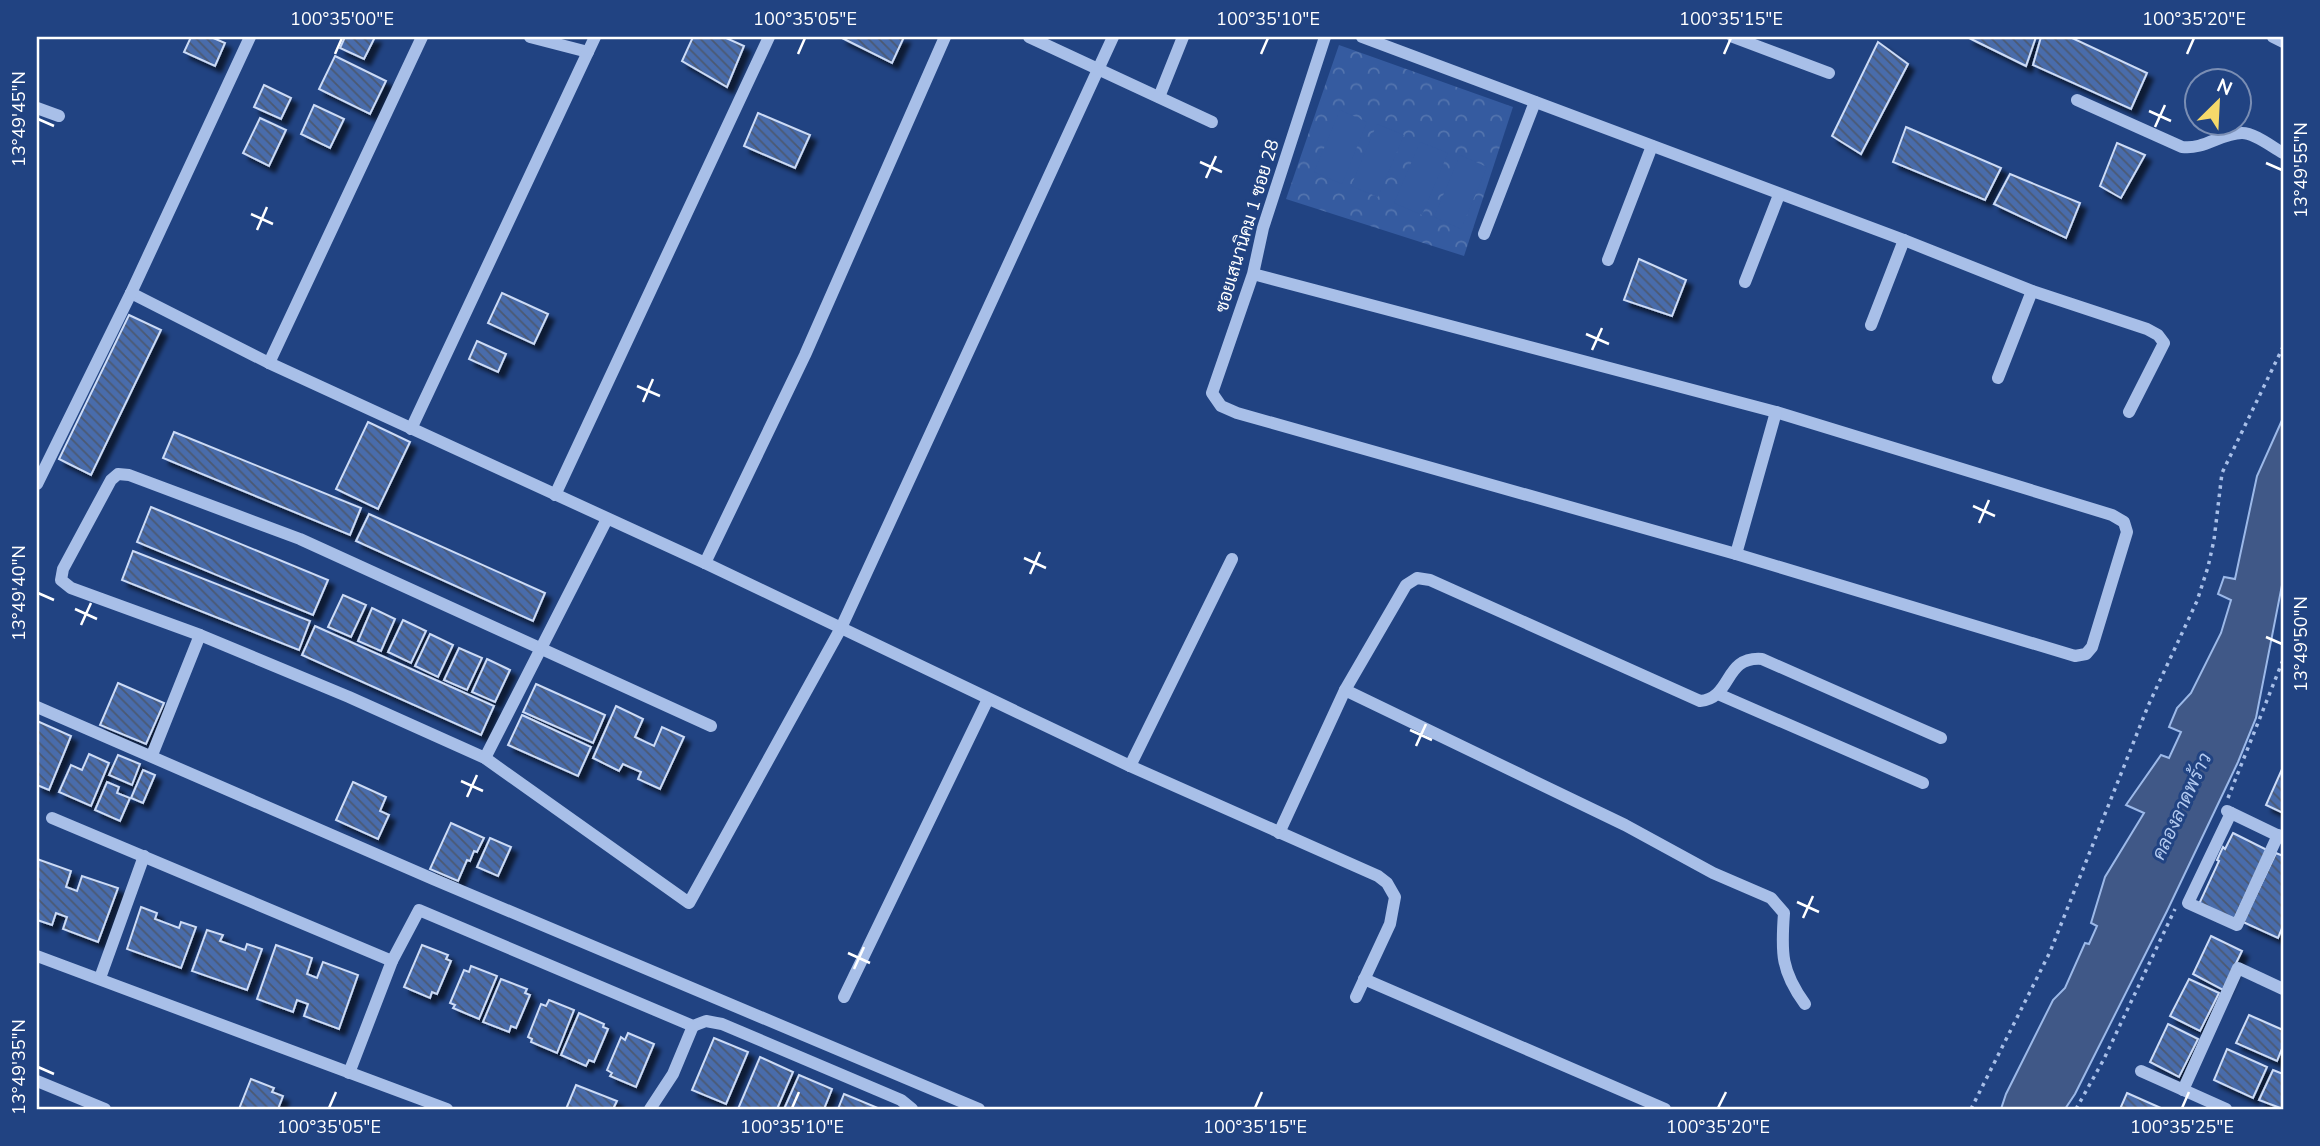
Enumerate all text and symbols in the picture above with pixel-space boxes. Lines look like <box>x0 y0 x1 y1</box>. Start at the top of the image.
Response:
text: 100°35'00"E <box>290 7 394 31</box>
text: 100°35'05"E <box>753 7 857 31</box>
text: 100°35'10"E <box>1216 7 1320 31</box>
text: 100°35'15"E <box>1679 7 1783 31</box>
text: 100°35'20"E <box>2142 7 2246 31</box>
north arrow <box>2184 66 2254 136</box>
text: 13°49'45"N <box>7 71 31 167</box>
text: N <box>2213 73 2236 102</box>
text: 13°49'55"N <box>2289 122 2313 218</box>
street label: ซอยเสนานิคม 1 ซอย 28 <box>1209 137 1285 315</box>
text: 13°49'40"N <box>7 545 31 641</box>
text: 13°49'50"N <box>2289 596 2313 692</box>
water label: คลองลาดพร้าว <box>2146 749 2218 864</box>
text: 13°49'35"N <box>7 1019 31 1115</box>
text: 100°35'05"E <box>277 1115 381 1139</box>
text: 100°35'10"E <box>740 1115 844 1139</box>
text: 100°35'15"E <box>1203 1115 1307 1139</box>
text: 100°35'20"E <box>1666 1115 1770 1139</box>
text: 100°35'25"E <box>2130 1115 2234 1139</box>

